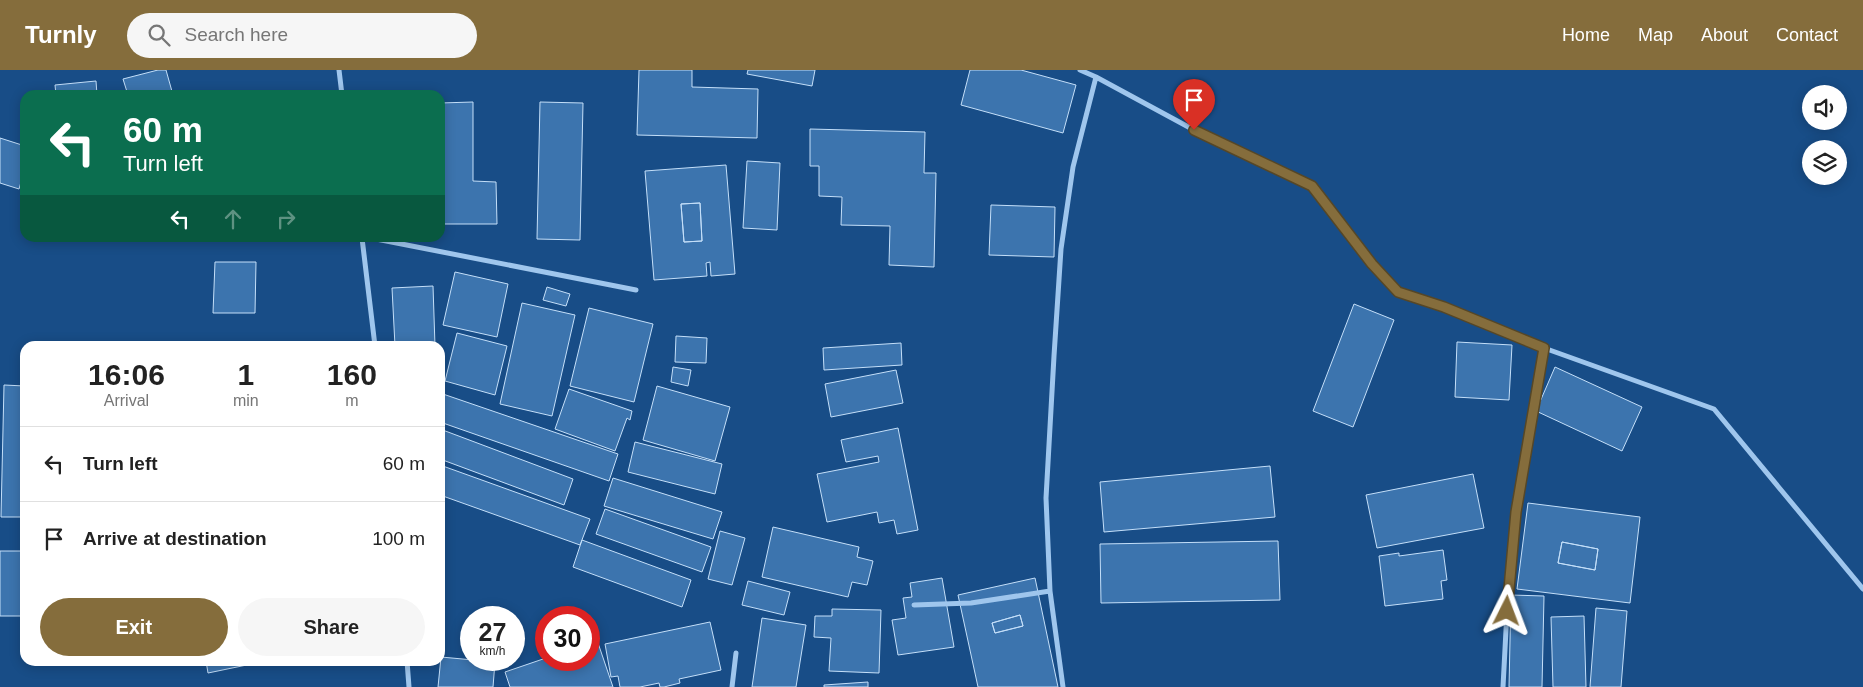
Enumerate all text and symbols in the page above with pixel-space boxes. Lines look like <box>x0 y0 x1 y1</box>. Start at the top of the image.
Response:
search box <box>127 13 477 58</box>
text: Turnly <box>25 21 97 48</box>
icon: search <box>145 21 173 49</box>
text: Search here <box>185 24 288 45</box>
text: Home <box>1562 25 1610 45</box>
text: Map <box>1638 25 1673 45</box>
text: About <box>1701 25 1748 45</box>
text: Contact <box>1776 25 1838 45</box>
pin <box>1173 79 1215 130</box>
map controls <box>1802 85 1847 185</box>
button: sound <box>1802 85 1847 130</box>
icon: arrive <box>1180 86 1208 114</box>
icon: left <box>40 110 105 175</box>
text: 60 m <box>123 110 203 149</box>
button: layers <box>1802 140 1847 185</box>
text: Turn left <box>123 151 203 176</box>
icon: left <box>166 205 194 233</box>
icon: ahead <box>219 205 247 233</box>
icon: right <box>272 205 300 233</box>
text: 16:06 <box>88 358 165 391</box>
text: 1 <box>237 358 254 391</box>
text: 160 <box>327 358 377 391</box>
text: Arrival <box>104 392 149 409</box>
text: min <box>233 392 259 409</box>
text: m <box>345 392 358 409</box>
icon: left <box>40 450 68 478</box>
text: Turn left <box>83 453 158 474</box>
text: 60 m <box>383 453 425 474</box>
icon: arrive <box>40 525 68 553</box>
text: Arrive at destination <box>83 528 267 549</box>
text: 100 m <box>372 528 425 549</box>
position arrow <box>1480 584 1532 636</box>
button: Exit <box>40 598 228 656</box>
button: Share <box>238 598 425 656</box>
speed limit sign: 30 <box>535 606 600 671</box>
text: 27 <box>479 618 506 646</box>
text: km/h <box>479 644 506 658</box>

